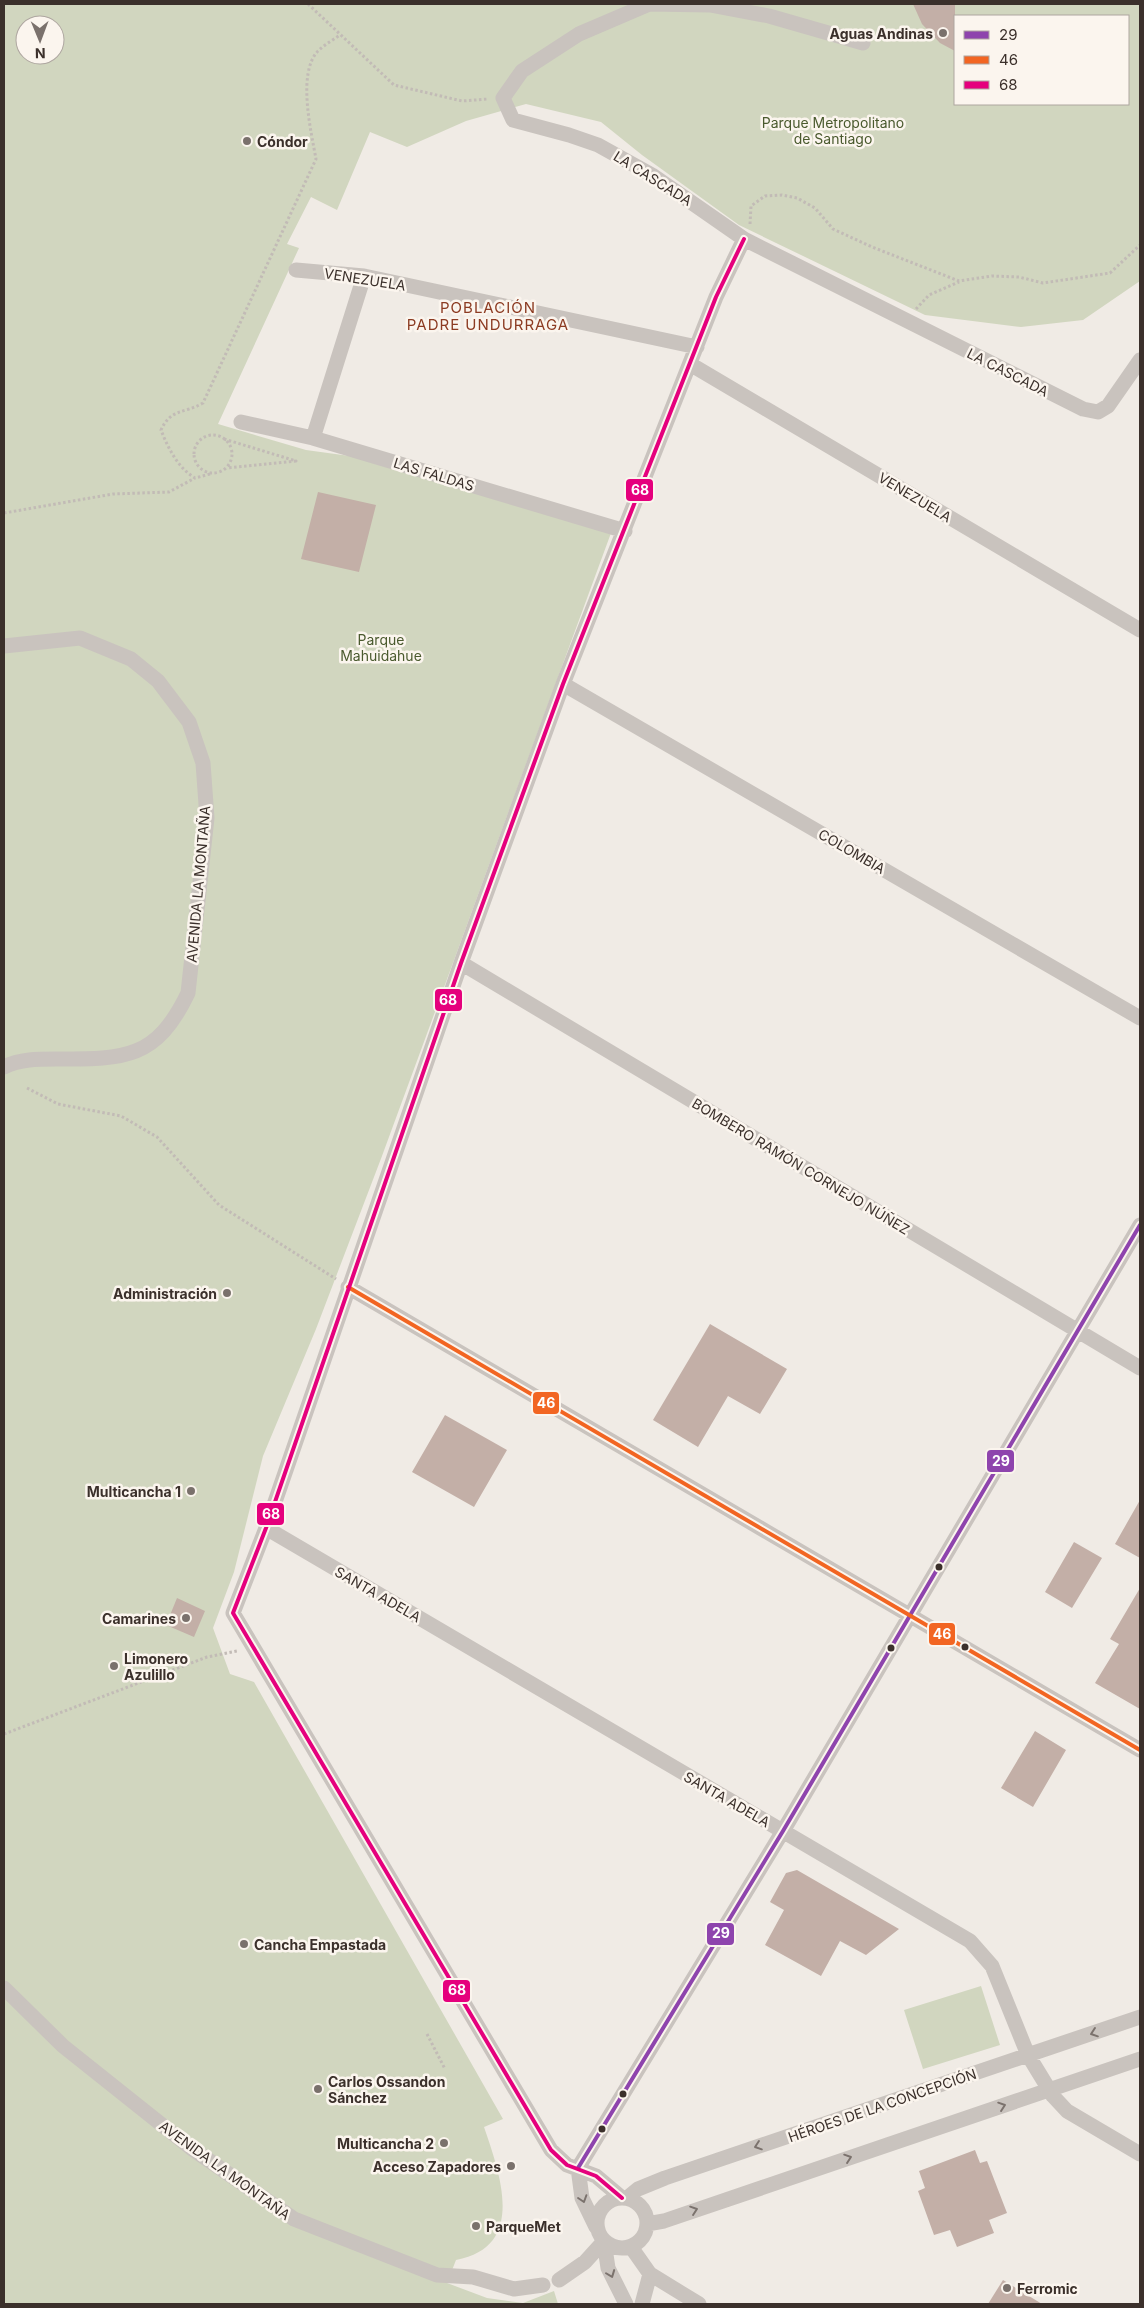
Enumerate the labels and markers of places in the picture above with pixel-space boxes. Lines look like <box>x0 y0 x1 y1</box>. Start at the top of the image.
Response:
place label: Aguas Andinas <box>830 25 933 42</box>
marker: Aguas Andinas <box>937 27 949 39</box>
place label: Cóndor <box>257 133 308 150</box>
marker: Cóndor <box>241 135 253 147</box>
place label: Administración <box>113 1285 217 1302</box>
marker: Administración <box>221 1287 233 1299</box>
place label: Multicancha 1 <box>87 1483 181 1500</box>
marker: Multicancha 1 <box>185 1485 197 1497</box>
unlabelled marker <box>934 1562 944 1572</box>
place label: Camarines <box>102 1610 176 1627</box>
marker: Camarines <box>180 1612 192 1624</box>
unlabelled marker <box>960 1642 970 1652</box>
unlabelled marker <box>886 1643 896 1653</box>
place label: Limonero Azulillo <box>124 1650 188 1683</box>
marker: Limonero Azulillo <box>108 1660 120 1672</box>
place label: Cancha Empastada <box>254 1936 386 1953</box>
marker: Cancha Empastada <box>238 1938 250 1950</box>
place label: Carlos Ossandon Sánchez <box>328 2073 445 2106</box>
marker: Carlos Ossandon Sánchez <box>312 2083 324 2095</box>
unlabelled marker <box>618 2089 628 2099</box>
unlabelled marker <box>597 2124 607 2134</box>
place label: Multicancha 2 <box>337 2135 434 2152</box>
marker: Multicancha 2 <box>438 2137 450 2149</box>
place label: Acceso Zapadores <box>373 2158 501 2175</box>
marker: Acceso Zapadores <box>505 2160 517 2172</box>
place label: ParqueMet <box>486 2218 561 2235</box>
marker: ParqueMet <box>470 2220 482 2232</box>
place label: Ferromic <box>1017 2280 1078 2297</box>
marker: Ferromic <box>1001 2282 1013 2294</box>

